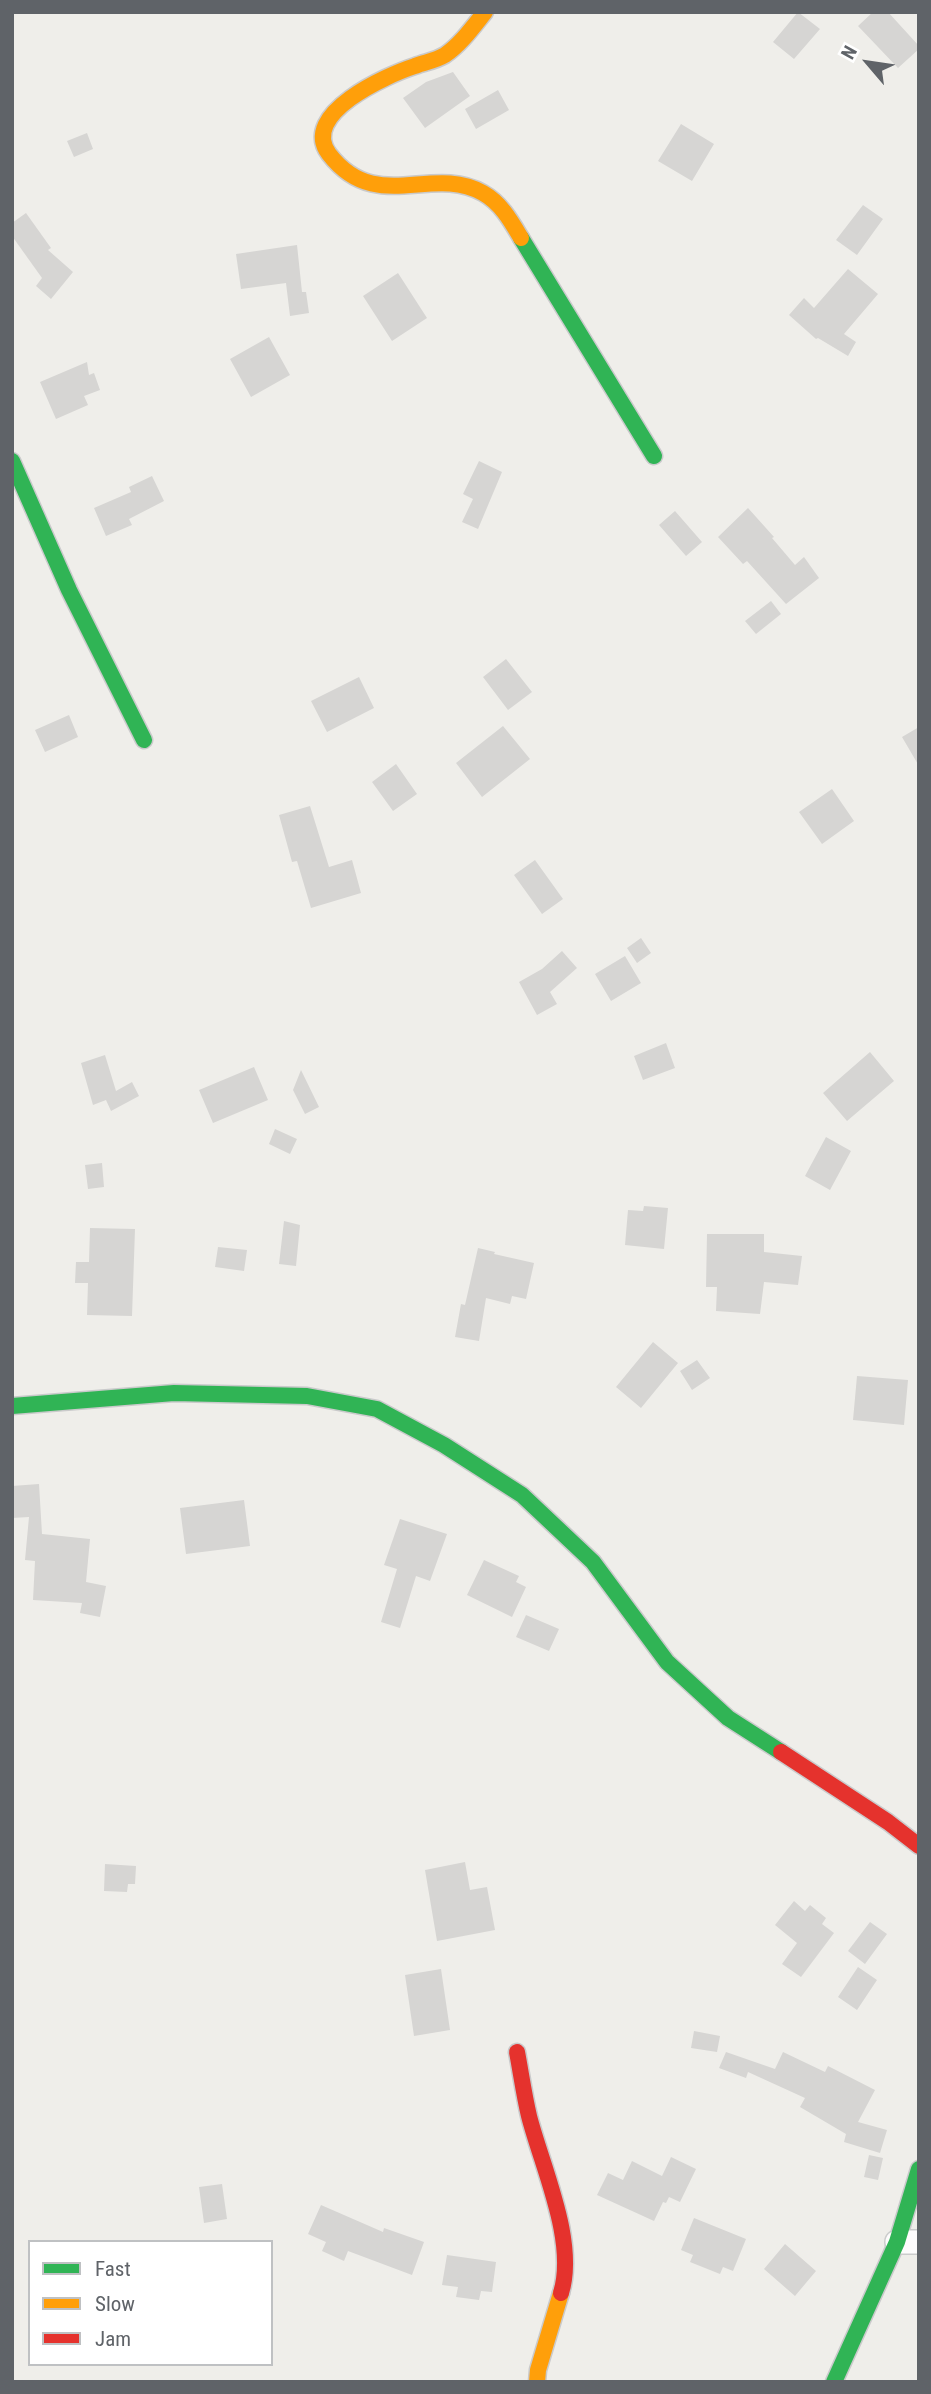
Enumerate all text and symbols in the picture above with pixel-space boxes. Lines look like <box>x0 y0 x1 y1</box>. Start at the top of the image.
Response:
north arrow <box>833 28 903 98</box>
text: N <box>836 42 862 63</box>
legend <box>28 2240 273 2366</box>
text: Fast <box>95 2257 131 2281</box>
text: Slow <box>95 2292 135 2316</box>
text: Jam <box>95 2327 131 2351</box>

